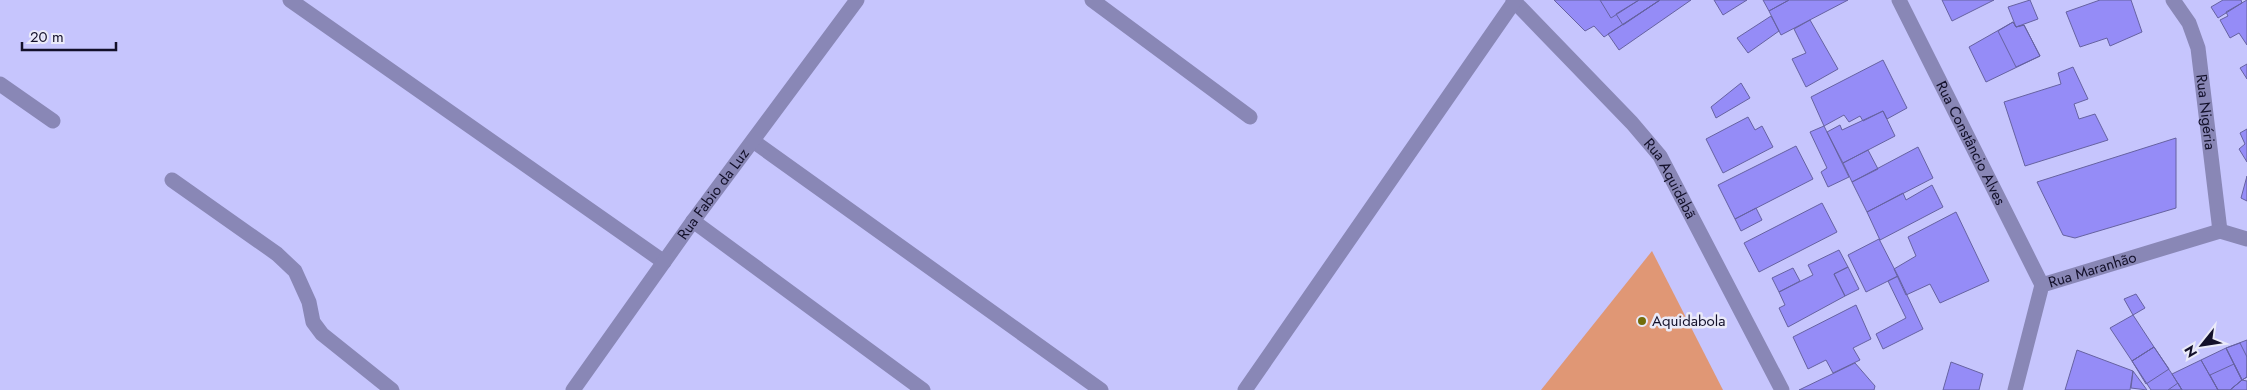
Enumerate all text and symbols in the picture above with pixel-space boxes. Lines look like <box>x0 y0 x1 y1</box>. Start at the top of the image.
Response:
scale bar <box>22 20 116 52</box>
text: 20 m <box>30 26 64 48</box>
street label: Rua Nigéria <box>2190 73 2221 151</box>
street label: Rua Constâncio Alves <box>1930 77 2011 209</box>
street label: Rua Aquidabã <box>1638 133 1702 223</box>
street label: Rua Fabio da Luz <box>672 143 754 244</box>
street label: Rua Maranhão <box>2046 246 2139 293</box>
place label: Aquidabola <box>1652 310 1725 332</box>
marker: Aquidabola <box>1636 315 1648 327</box>
north arrow <box>2177 320 2227 370</box>
text: N <box>2179 342 2202 361</box>

